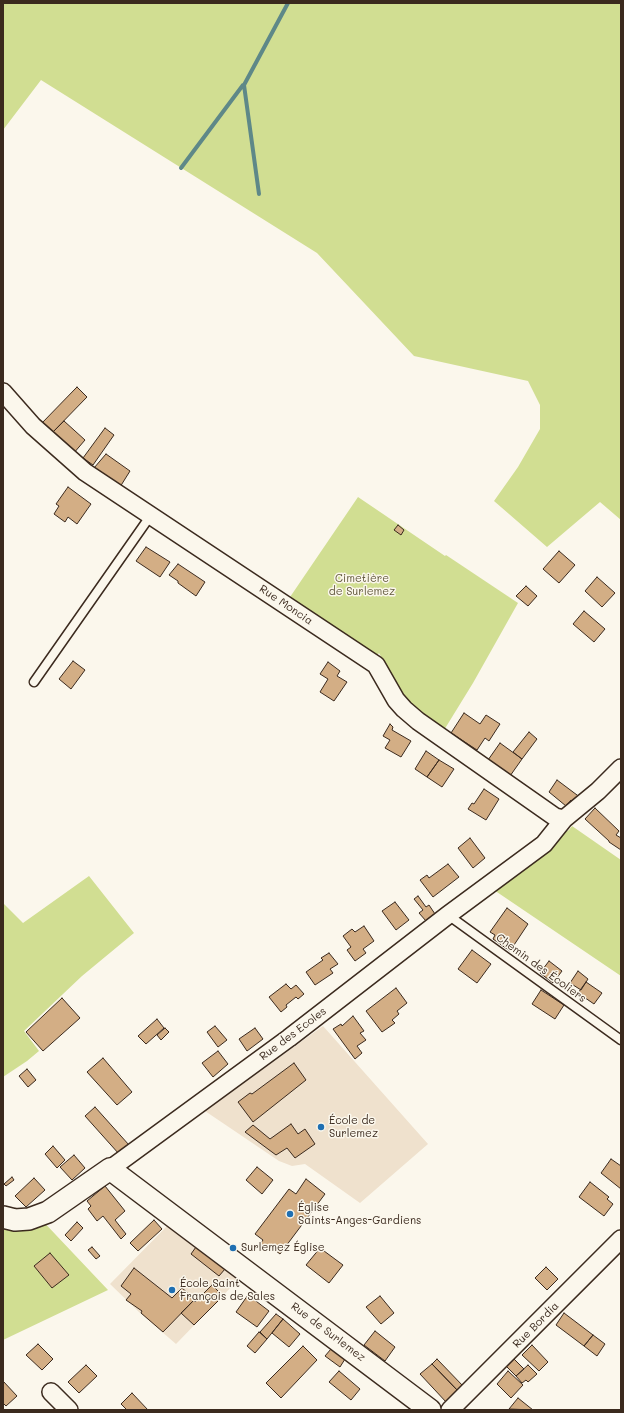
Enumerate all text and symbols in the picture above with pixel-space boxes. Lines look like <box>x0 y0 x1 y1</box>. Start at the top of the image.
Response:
park label: Cimetière de Surlemez <box>329 572 395 598</box>
street label: Rue Moncia <box>257 582 315 628</box>
street label: Chemin des Écoliers <box>493 931 589 1005</box>
street label: Rue des Ecoles <box>257 1005 329 1063</box>
place label: École de Surlemez <box>329 1114 378 1140</box>
marker: École de Surlemez <box>316 1122 326 1132</box>
place label: Église Saints-Anges-Gardiens <box>298 1201 421 1227</box>
marker: Église Saints-Anges-Gardiens <box>285 1209 295 1219</box>
place label: Surlemez Église <box>241 1241 324 1255</box>
marker: Surlemez Église <box>228 1243 238 1253</box>
place label: École Saint François de Sales <box>180 1277 275 1303</box>
marker: École Saint François de Sales <box>167 1285 177 1295</box>
street label: Rue Bordia <box>510 1299 562 1351</box>
street label: Rue de Surlemez <box>288 1300 368 1364</box>

